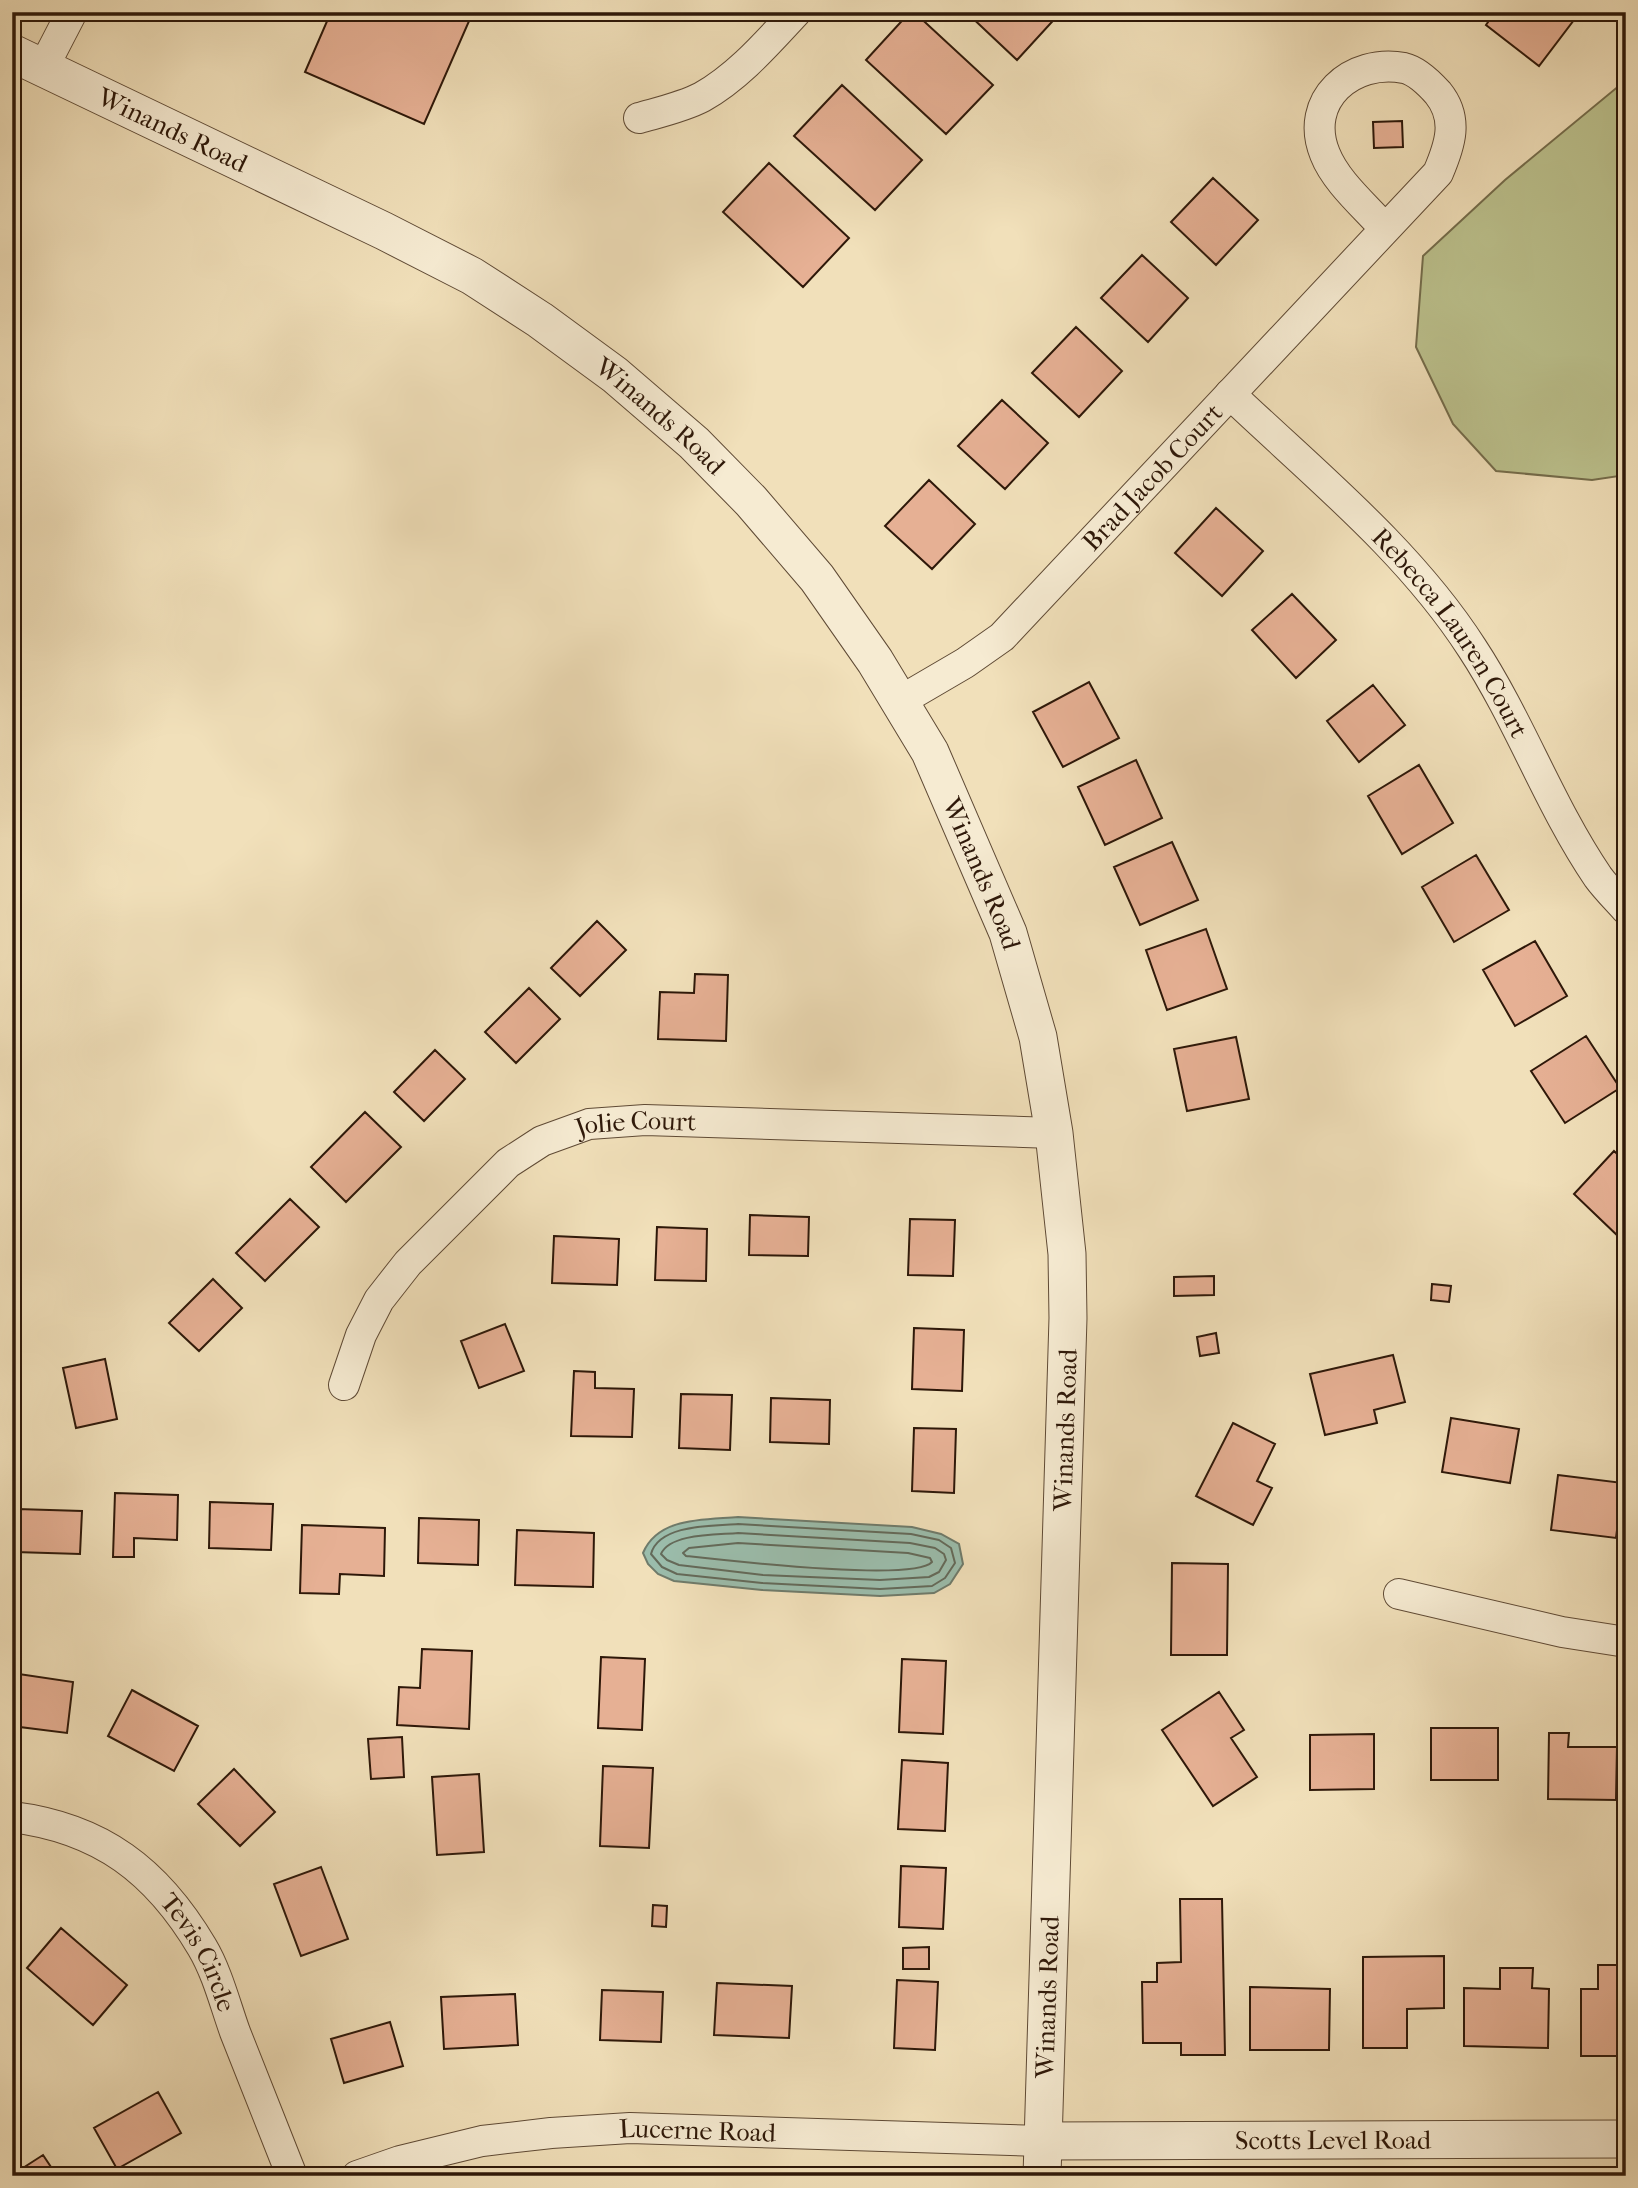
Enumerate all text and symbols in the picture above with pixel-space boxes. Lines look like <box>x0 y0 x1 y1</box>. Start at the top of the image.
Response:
street label: Winands Road <box>91 81 253 180</box>
street label: Winands Road <box>588 350 732 482</box>
street label: Brad Jacob Court <box>1076 397 1230 557</box>
street label: Rebecca Lauren Court <box>1365 522 1535 744</box>
street label: Winands Road <box>935 792 1027 954</box>
street label: Jolie Court <box>569 1105 697 1144</box>
street label: Winands Road <box>1047 1348 1084 1513</box>
street label: Tevis Circle <box>154 1887 242 2016</box>
street label: Winands Road <box>1029 1915 1066 2080</box>
street label: Lucerne Road <box>618 2113 777 2149</box>
street label: Scotts Level Road <box>1235 2125 1432 2156</box>

